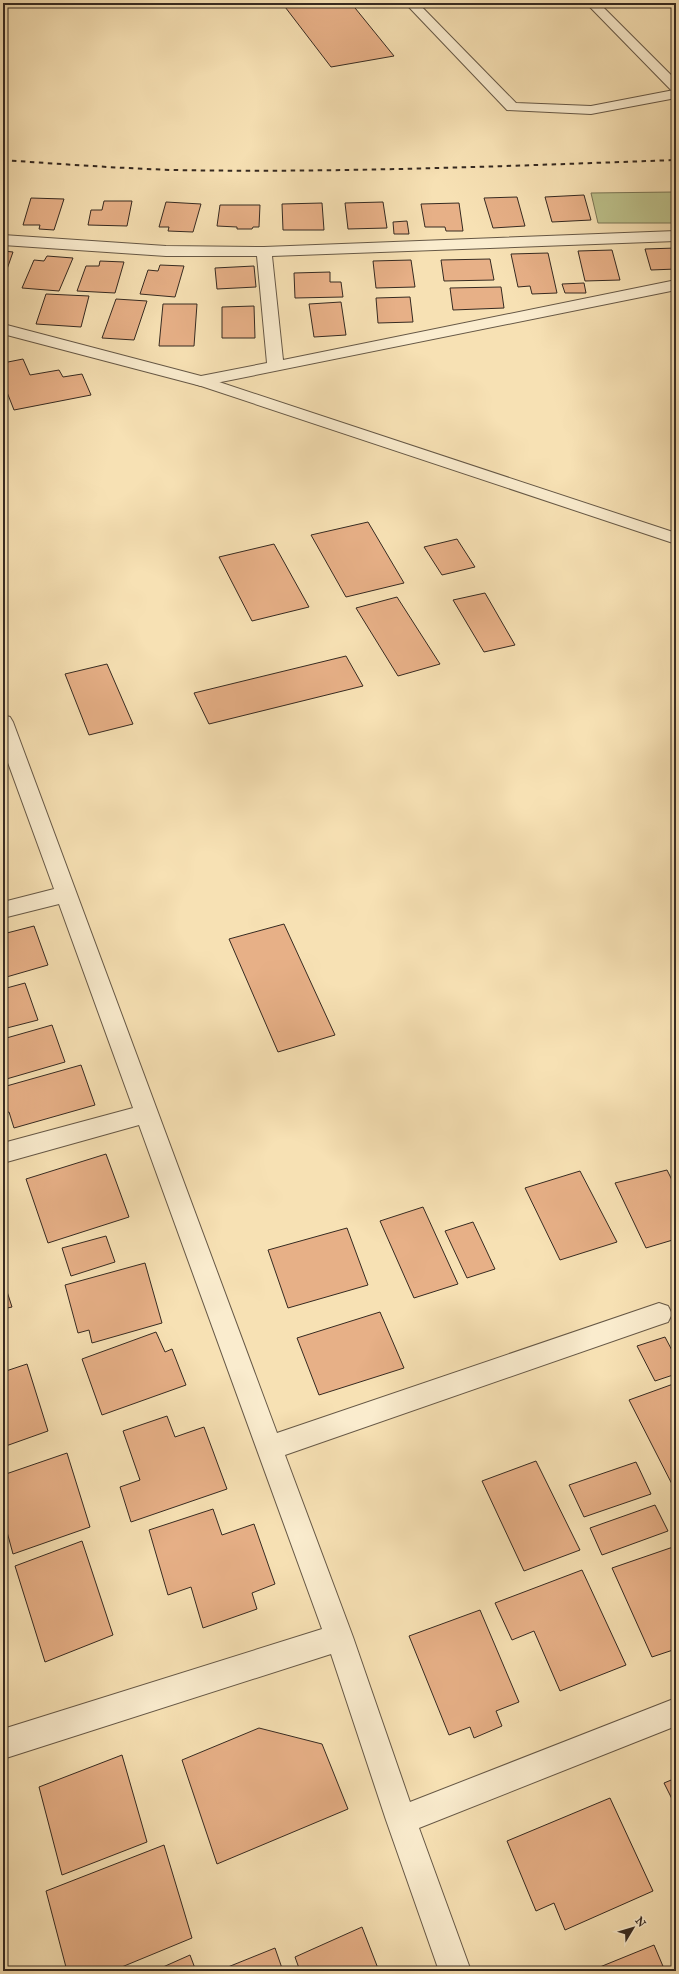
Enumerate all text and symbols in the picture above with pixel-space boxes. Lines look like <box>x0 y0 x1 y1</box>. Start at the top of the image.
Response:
north arrow <box>613 1908 653 1948</box>
text: N <box>632 1914 649 1930</box>

